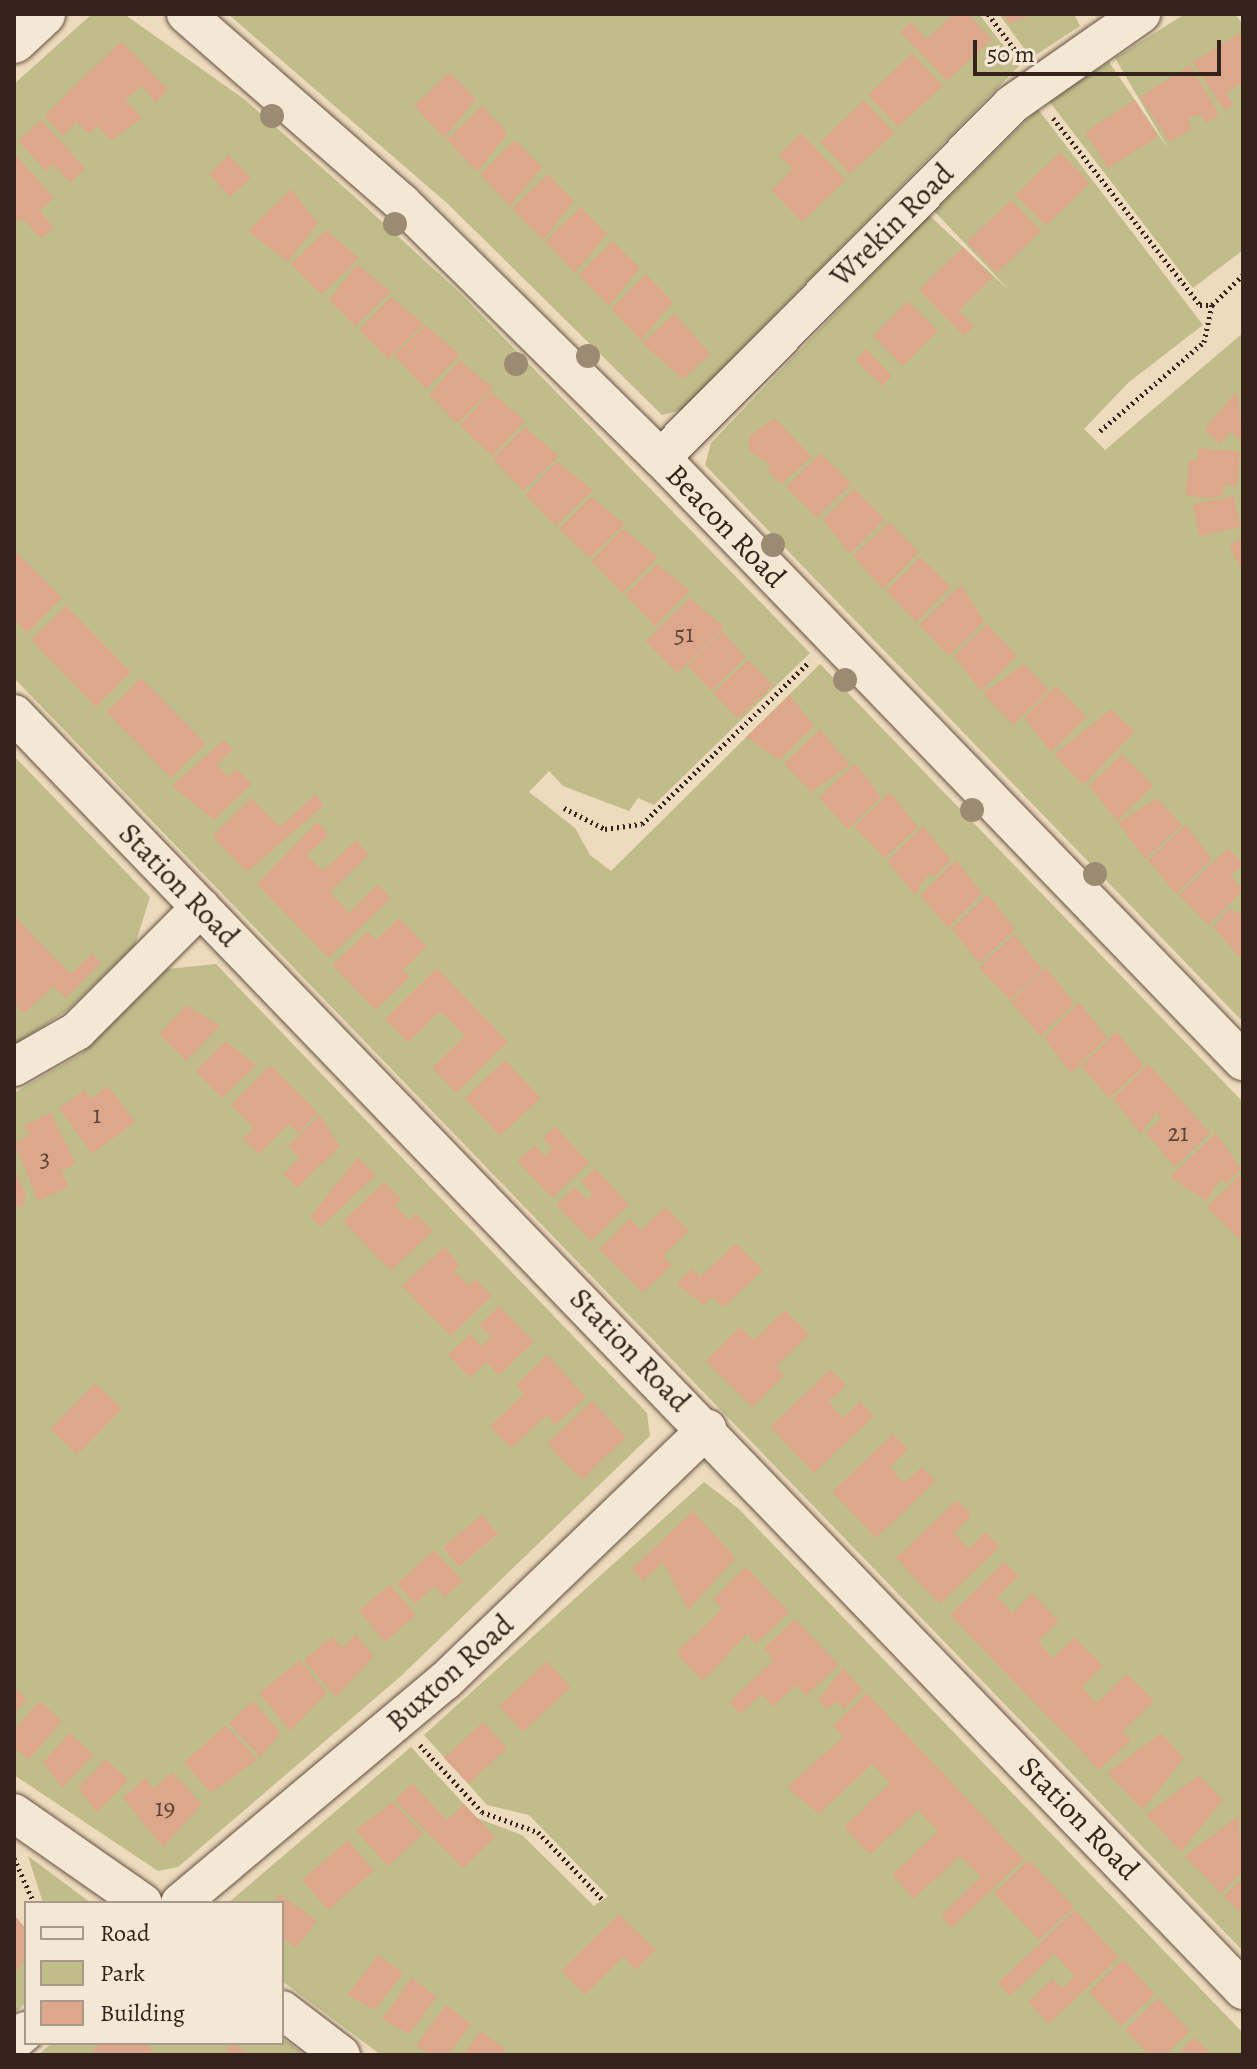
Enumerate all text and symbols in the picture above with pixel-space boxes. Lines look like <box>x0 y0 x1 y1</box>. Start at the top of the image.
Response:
scale bar <box>977 24 1225 74</box>
text: 50 m <box>987 38 1035 70</box>
street label: Wrekin Road <box>823 156 961 294</box>
street label: Beacon Road <box>658 457 794 595</box>
house number: 51 <box>674 618 694 650</box>
street label: Station Road <box>111 816 247 954</box>
house number: 1 <box>93 1099 101 1131</box>
house number: 21 <box>1167 1117 1189 1149</box>
house number: 3 <box>40 1142 50 1174</box>
street label: Station Road <box>562 1281 698 1419</box>
street label: Buxton Road <box>379 1607 521 1739</box>
street label: Station Road <box>1011 1749 1147 1887</box>
house number: 19 <box>155 1792 175 1824</box>
legend <box>24 1901 284 2045</box>
text: Road <box>100 1917 150 1949</box>
text: Park <box>100 1957 145 1989</box>
text: Building <box>100 1997 185 2029</box>

